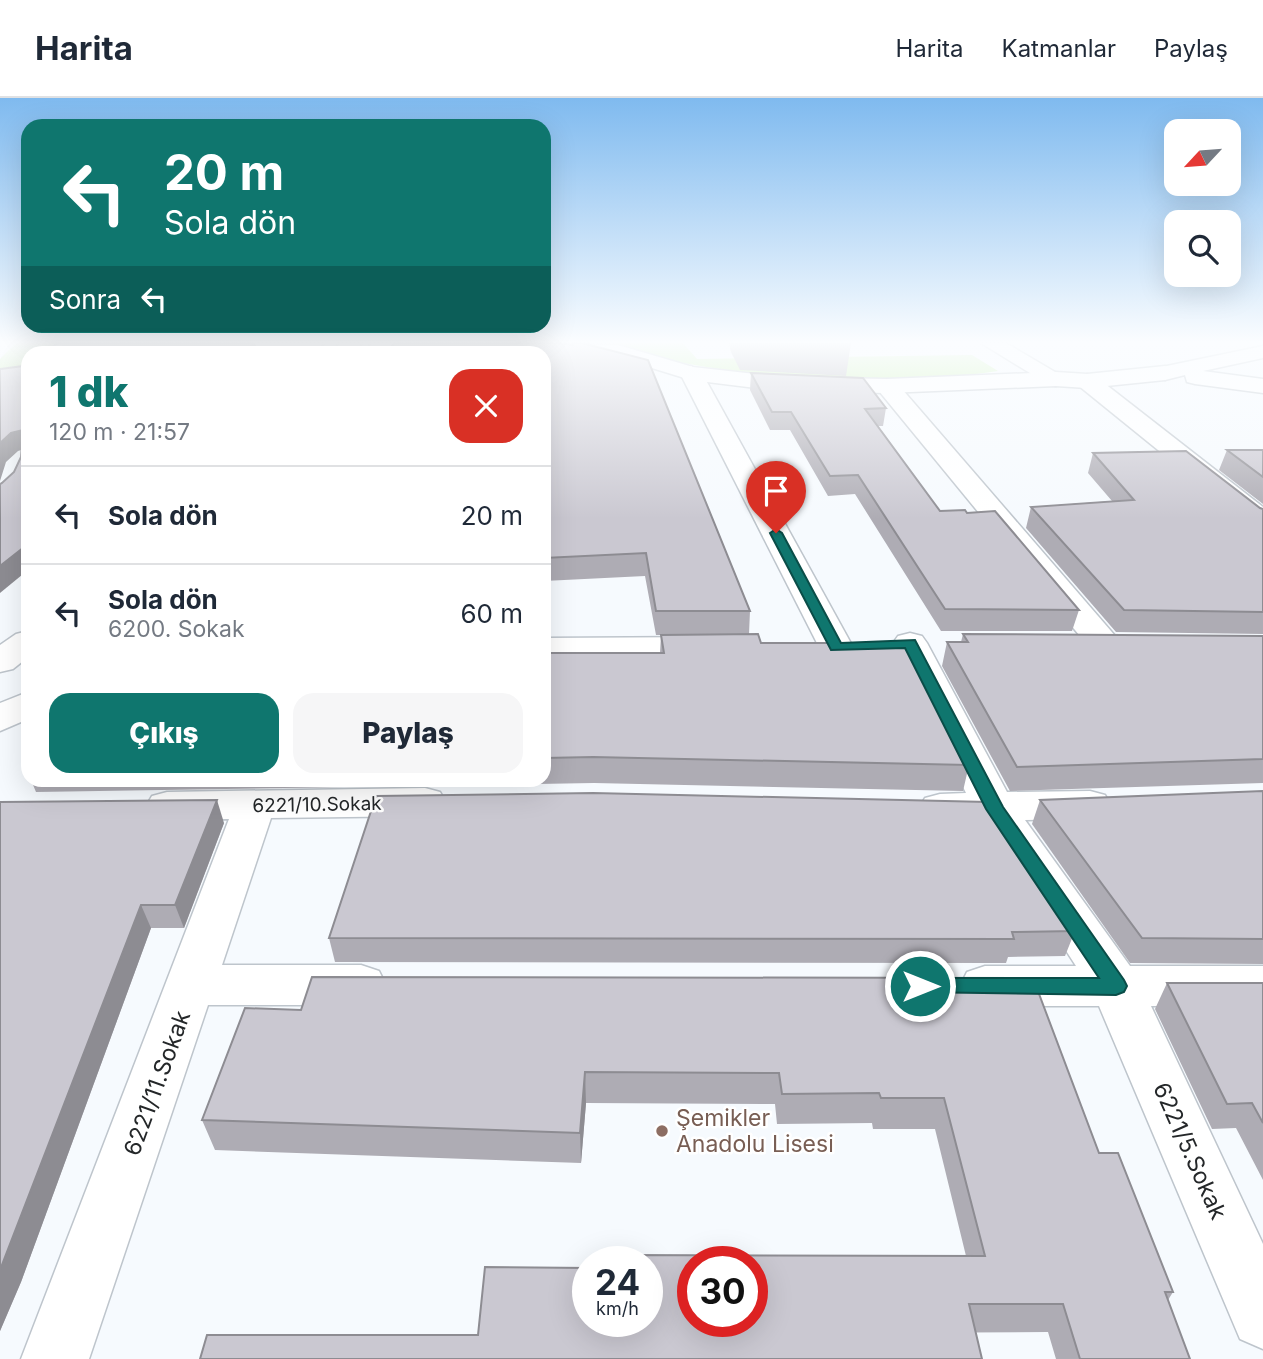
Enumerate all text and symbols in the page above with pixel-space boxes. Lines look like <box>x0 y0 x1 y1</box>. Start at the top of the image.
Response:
text: Harita <box>35 28 133 68</box>
text: Harita <box>896 34 964 63</box>
text: Katmanlar <box>1002 34 1116 63</box>
text: Paylaş <box>1154 34 1228 63</box>
north arrow <box>1164 119 1241 196</box>
map controls <box>1164 119 1241 287</box>
text: 20 m <box>164 143 284 202</box>
icon: left <box>49 147 140 238</box>
text: Sola dön <box>164 203 296 242</box>
button: search <box>1164 210 1241 287</box>
icon: left <box>135 280 173 318</box>
text: Sonra <box>49 284 121 315</box>
text: 1 dk <box>49 366 128 417</box>
button: close <box>449 369 523 443</box>
text: 120 m · 21:57 <box>49 418 190 446</box>
pin <box>746 461 806 533</box>
icon: arrive <box>757 472 795 510</box>
icon: left <box>49 496 87 534</box>
text: Sola dön <box>108 500 218 531</box>
text: 20 m <box>461 500 523 531</box>
text: Sola dön <box>108 584 218 615</box>
icon: left <box>49 594 87 632</box>
text: 60 m <box>460 598 523 629</box>
text: 6200. Sokak <box>108 615 245 643</box>
button: Çıkış <box>49 693 279 773</box>
button: Paylaş <box>293 693 523 773</box>
street label: 6221/10.Sokak <box>252 792 382 817</box>
position arrow <box>883 949 957 1023</box>
street label: 6221/11.Sokak <box>118 1006 196 1159</box>
street label: 6221/5.Sokak <box>1147 1078 1233 1224</box>
place label: Şemikler Anadolu Lisesi <box>676 1104 834 1158</box>
marker: Şemikler Anadolu Lisesi <box>654 1123 670 1139</box>
speed limit sign: 30 <box>677 1246 768 1337</box>
text: 24 <box>595 1261 640 1303</box>
text: km/h <box>596 1298 639 1319</box>

